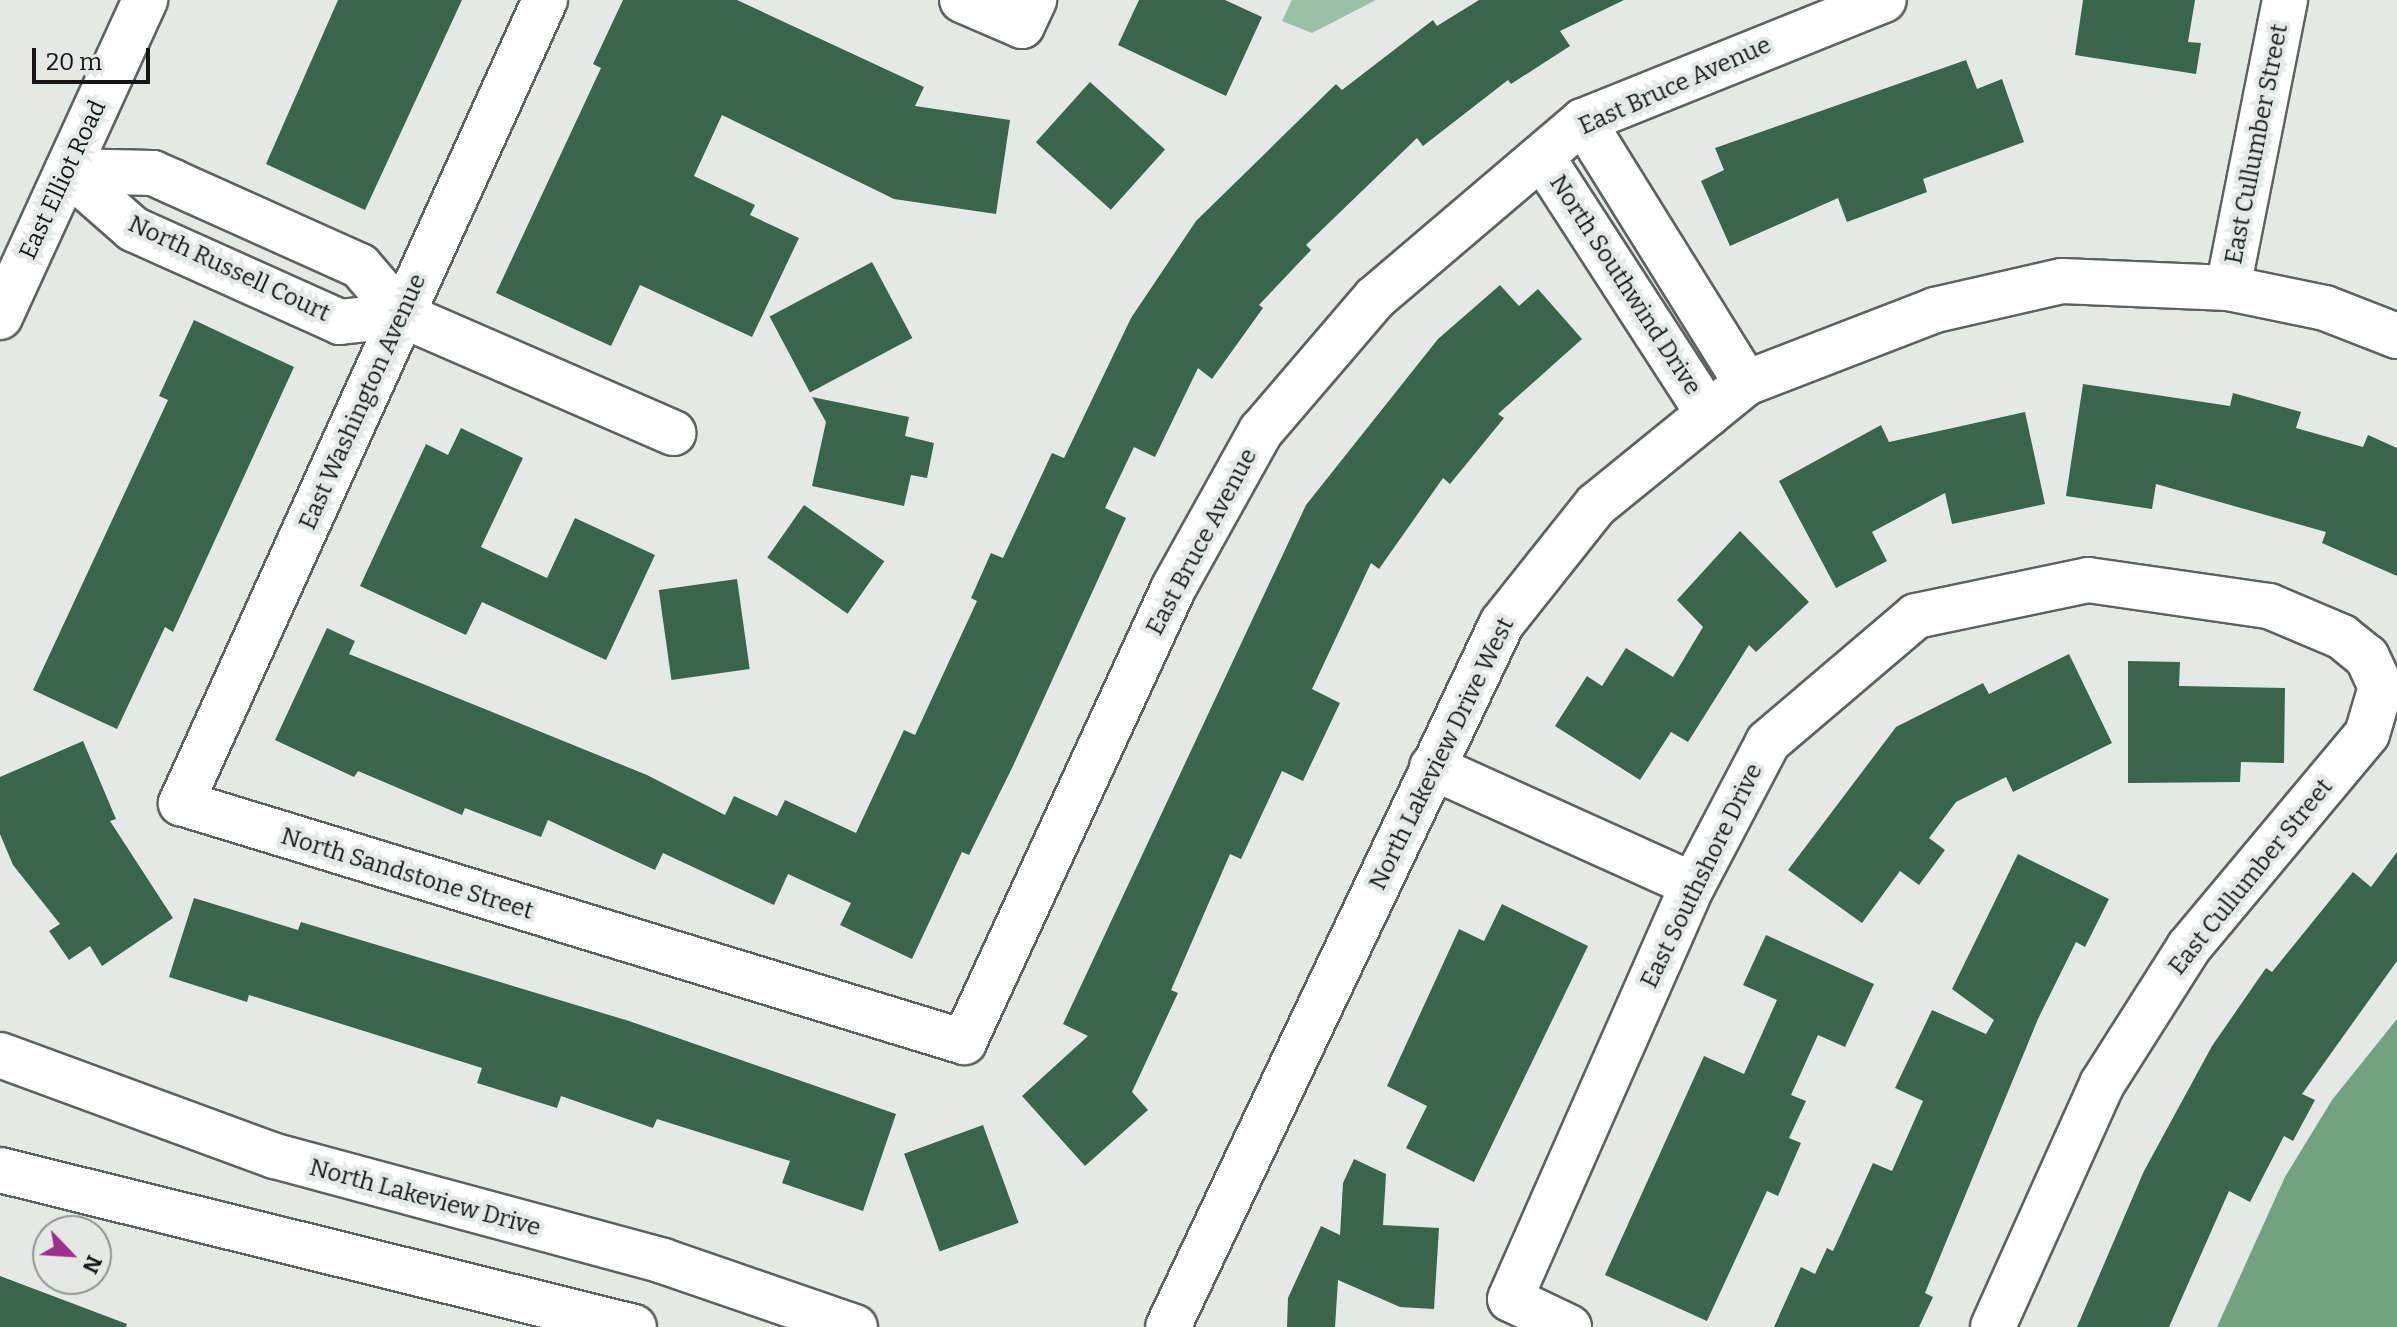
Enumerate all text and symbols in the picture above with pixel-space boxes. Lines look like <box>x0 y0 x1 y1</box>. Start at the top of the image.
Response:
street label: East Cullumber Street <box>2220 21 2294 267</box>
street label: East Bruce Avenue <box>1575 31 1775 141</box>
scale bar <box>36 32 154 82</box>
text: 20 m <box>46 48 102 76</box>
street label: East Elliot Road <box>14 96 112 264</box>
street label: North Southwind Drive <box>1543 170 1707 400</box>
street label: North Russell Court <box>124 210 334 328</box>
street label: East Washington Avenue <box>294 270 432 534</box>
street label: East Bruce Avenue <box>1141 444 1263 640</box>
street label: North Lakeview Drive West <box>1364 613 1520 895</box>
street label: East Southshore Drive <box>1635 759 1769 993</box>
street label: East Cullumber Street <box>2163 773 2339 981</box>
street label: North Sandstone Street <box>277 822 537 926</box>
street label: North Lakeview Drive <box>306 1153 544 1243</box>
north arrow <box>32 1215 112 1295</box>
text: N <box>77 1251 108 1278</box>

